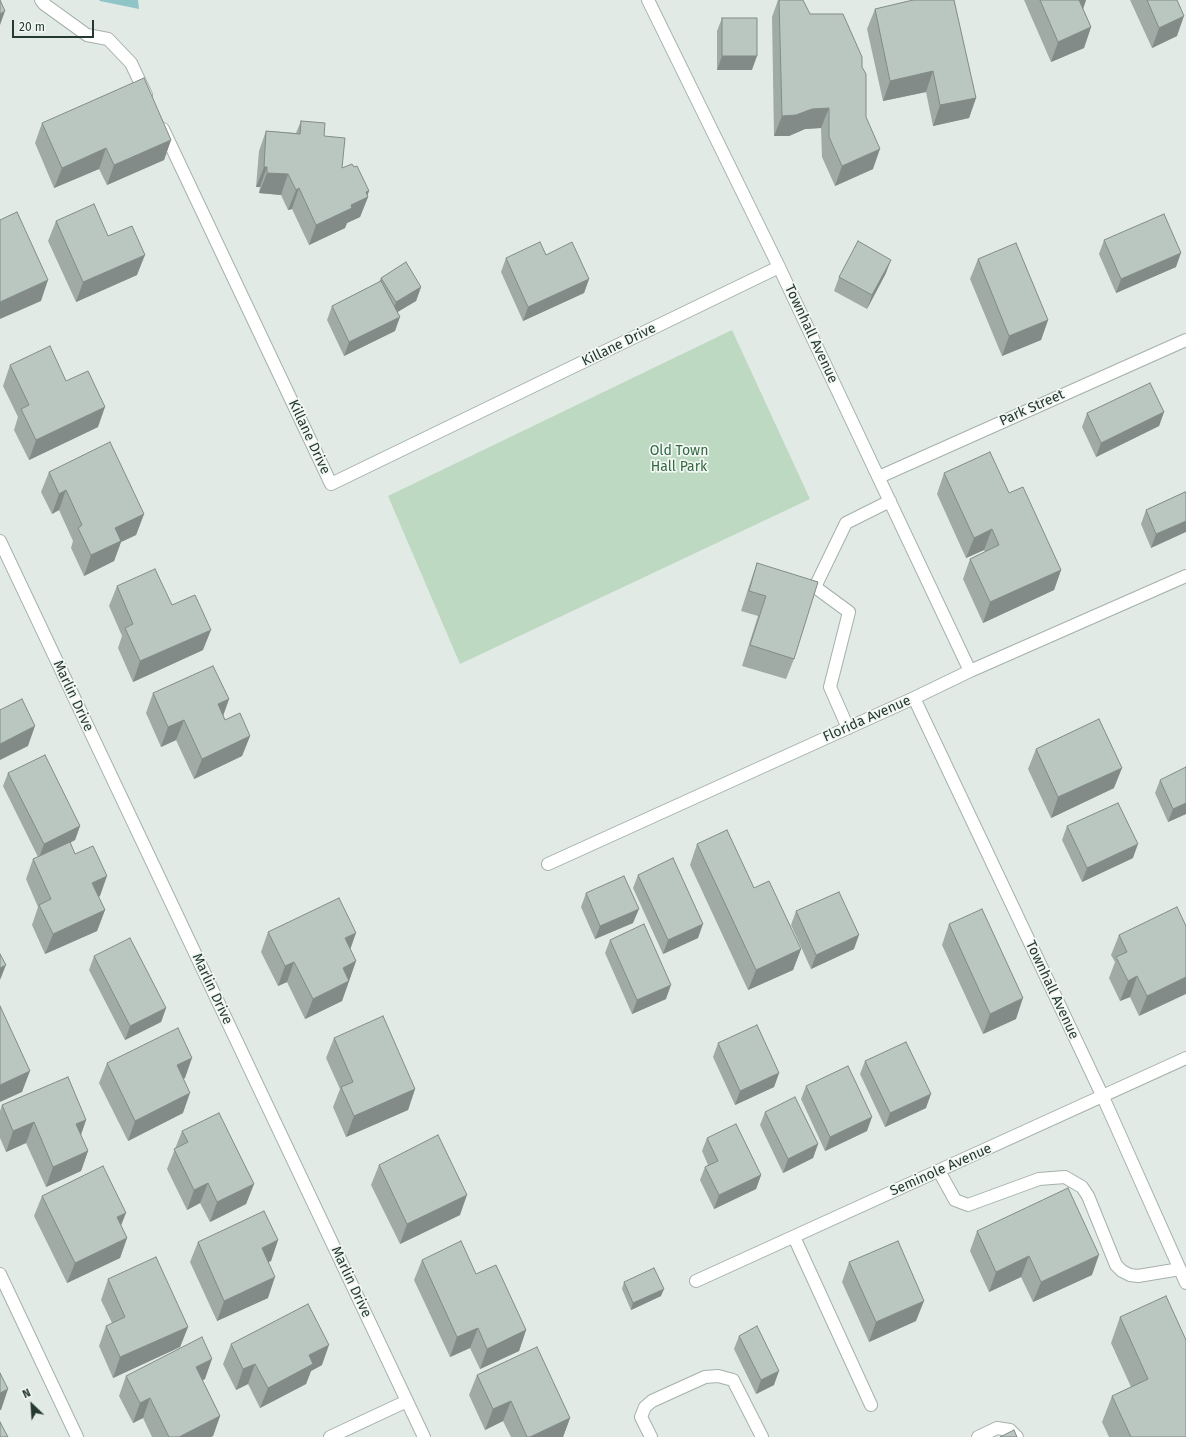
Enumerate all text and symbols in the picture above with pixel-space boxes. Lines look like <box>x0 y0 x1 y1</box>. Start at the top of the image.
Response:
scale bar <box>14 12 96 38</box>
text: 20 m <box>19 20 45 34</box>
street label: Townhall Avenue <box>781 282 841 386</box>
street label: Killane Drive <box>579 320 659 370</box>
street label: Park Street <box>997 386 1067 430</box>
street label: Killane Drive <box>284 397 334 477</box>
park label: Old Town Hall Park <box>650 443 708 476</box>
street label: Marlin Drive <box>49 658 97 734</box>
street label: Florida Avenue <box>820 692 914 746</box>
street label: Townhall Avenue <box>1022 938 1082 1042</box>
street label: Marlin Drive <box>188 951 236 1027</box>
street label: Seminole Avenue <box>888 1140 994 1200</box>
street label: Marlin Drive <box>327 1244 375 1320</box>
north arrow <box>12 1385 52 1425</box>
text: N <box>21 1386 33 1401</box>

